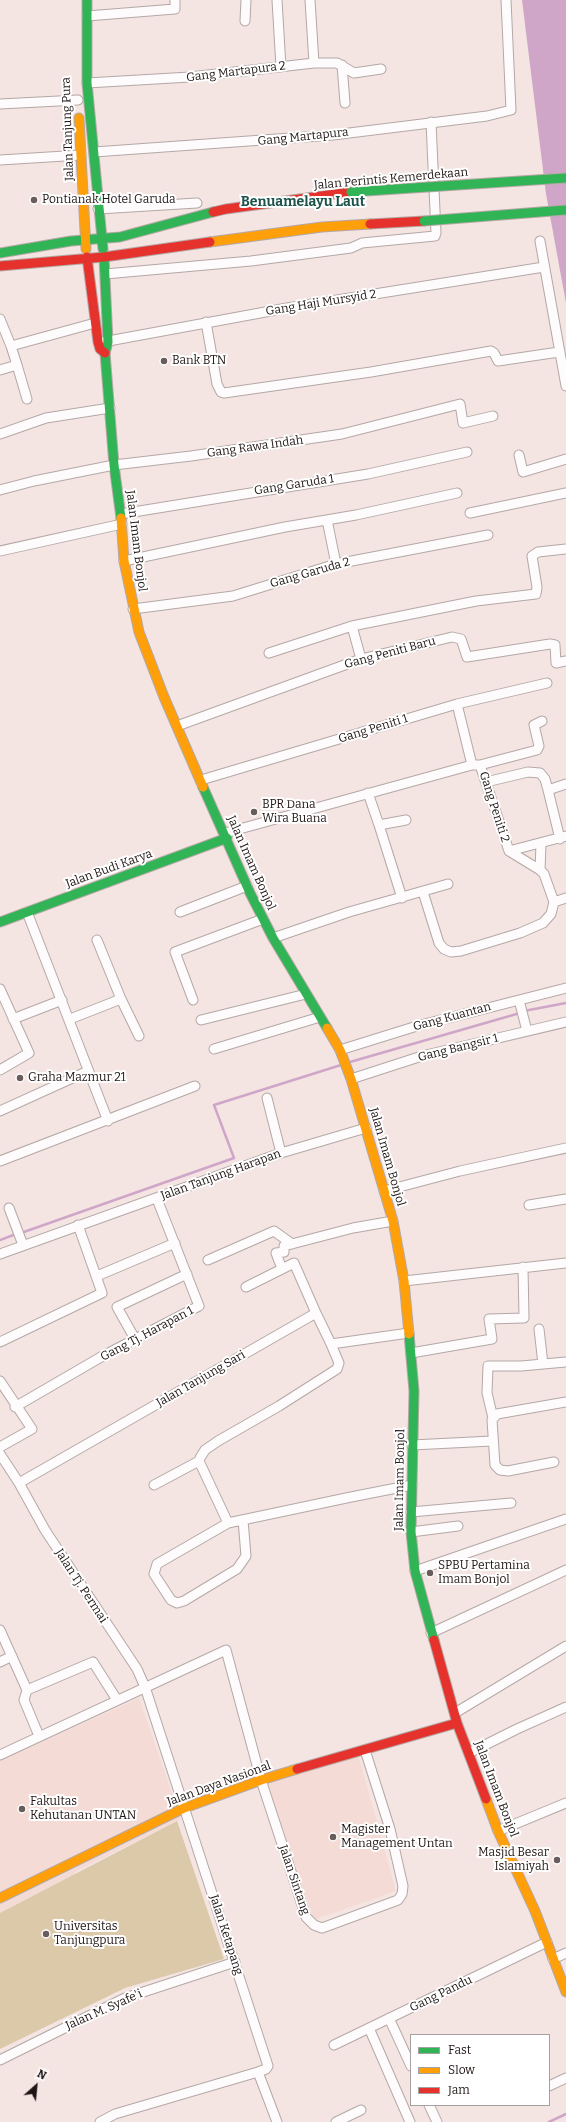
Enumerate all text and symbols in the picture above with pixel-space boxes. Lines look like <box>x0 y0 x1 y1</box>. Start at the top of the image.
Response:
street label: Gang Martapura 2 <box>185 59 287 85</box>
street label: Jalan Tanjung Pura <box>59 77 77 181</box>
street label: Gang Martapura <box>257 125 349 149</box>
street label: Jalan Perintis Kemerdekaan <box>313 165 469 193</box>
place label: Pontianak Hotel Garuda <box>42 193 175 207</box>
district label: Benuamelayu Laut <box>241 194 365 210</box>
marker: Pontianak Hotel Garuda <box>29 195 39 205</box>
street label: Gang Haji Mursyid 2 <box>265 287 377 319</box>
place label: Bank BTN <box>172 354 226 368</box>
marker: Bank BTN <box>159 356 169 366</box>
street label: Gang Rawa Indah <box>206 433 304 461</box>
street label: Gang Garuda 1 <box>253 472 335 498</box>
street label: Jalan Imam Bonjol <box>123 490 149 592</box>
street label: Gang Garuda 2 <box>268 555 352 591</box>
street label: Gang Peniti Baru <box>343 634 437 672</box>
street label: Gang Peniti 1 <box>337 712 409 746</box>
street label: Gang Peniti 2 <box>476 770 512 844</box>
place label: BPR Dana Wira Buana <box>262 798 327 826</box>
marker: BPR Dana Wira Buana <box>249 807 259 817</box>
street label: Jalan Imam Bonjol <box>224 814 278 912</box>
street label: Jalan Budi Karya <box>64 847 154 891</box>
street label: Gang Kuantan <box>411 1000 493 1034</box>
street label: Gang Bangsir 1 <box>416 1031 500 1065</box>
place label: Graha Mazmur 21 <box>28 1071 126 1085</box>
marker: Graha Mazmur 21 <box>15 1073 25 1083</box>
street label: Jalan Imam Bonjol <box>366 1106 408 1208</box>
street label: Jalan Tanjung Harapan <box>159 1147 283 1203</box>
street label: Gang Tj. Harapan 1 <box>98 1303 196 1365</box>
street label: Jalan Tanjung Sari <box>154 1348 248 1410</box>
street label: Jalan Imam Bonjol <box>392 1429 408 1531</box>
street label: Jalan Tj. Permai <box>52 1546 110 1626</box>
place label: SPBU Pertamina Imam Bonjol <box>438 1559 530 1587</box>
marker: SPBU Pertamina Imam Bonjol <box>425 1568 435 1578</box>
street label: Jalan Imam Bonjol <box>471 1739 521 1839</box>
street label: Jalan Daya Nasional <box>165 1759 273 1809</box>
place label: Fakultas Kehutanan UNTAN <box>30 1795 136 1823</box>
marker: Fakultas Kehutanan UNTAN <box>17 1804 27 1814</box>
place label: Magister Management Untan <box>341 1823 453 1851</box>
marker: Magister Management Untan <box>328 1832 338 1842</box>
street label: Jalan Sintang <box>275 1843 313 1917</box>
place label: Masjid Besar Islamiyah <box>478 1846 549 1874</box>
marker: Masjid Besar Islamiyah <box>552 1855 562 1865</box>
street label: Jalan Ketapang <box>206 1893 246 1977</box>
place label: Universitas Tanjungpura <box>54 1920 125 1948</box>
marker: Universitas Tanjungpura <box>41 1929 51 1939</box>
street label: Gang Pandu <box>407 1973 475 2015</box>
street label: Jalan M. Syafe'i <box>64 1987 144 2033</box>
legend <box>410 2034 550 2106</box>
text: Fast <box>448 2043 471 2057</box>
text: Slow <box>448 2063 475 2077</box>
north arrow <box>16 2066 56 2106</box>
text: N <box>35 2067 48 2083</box>
text: Jam <box>448 2083 470 2097</box>

